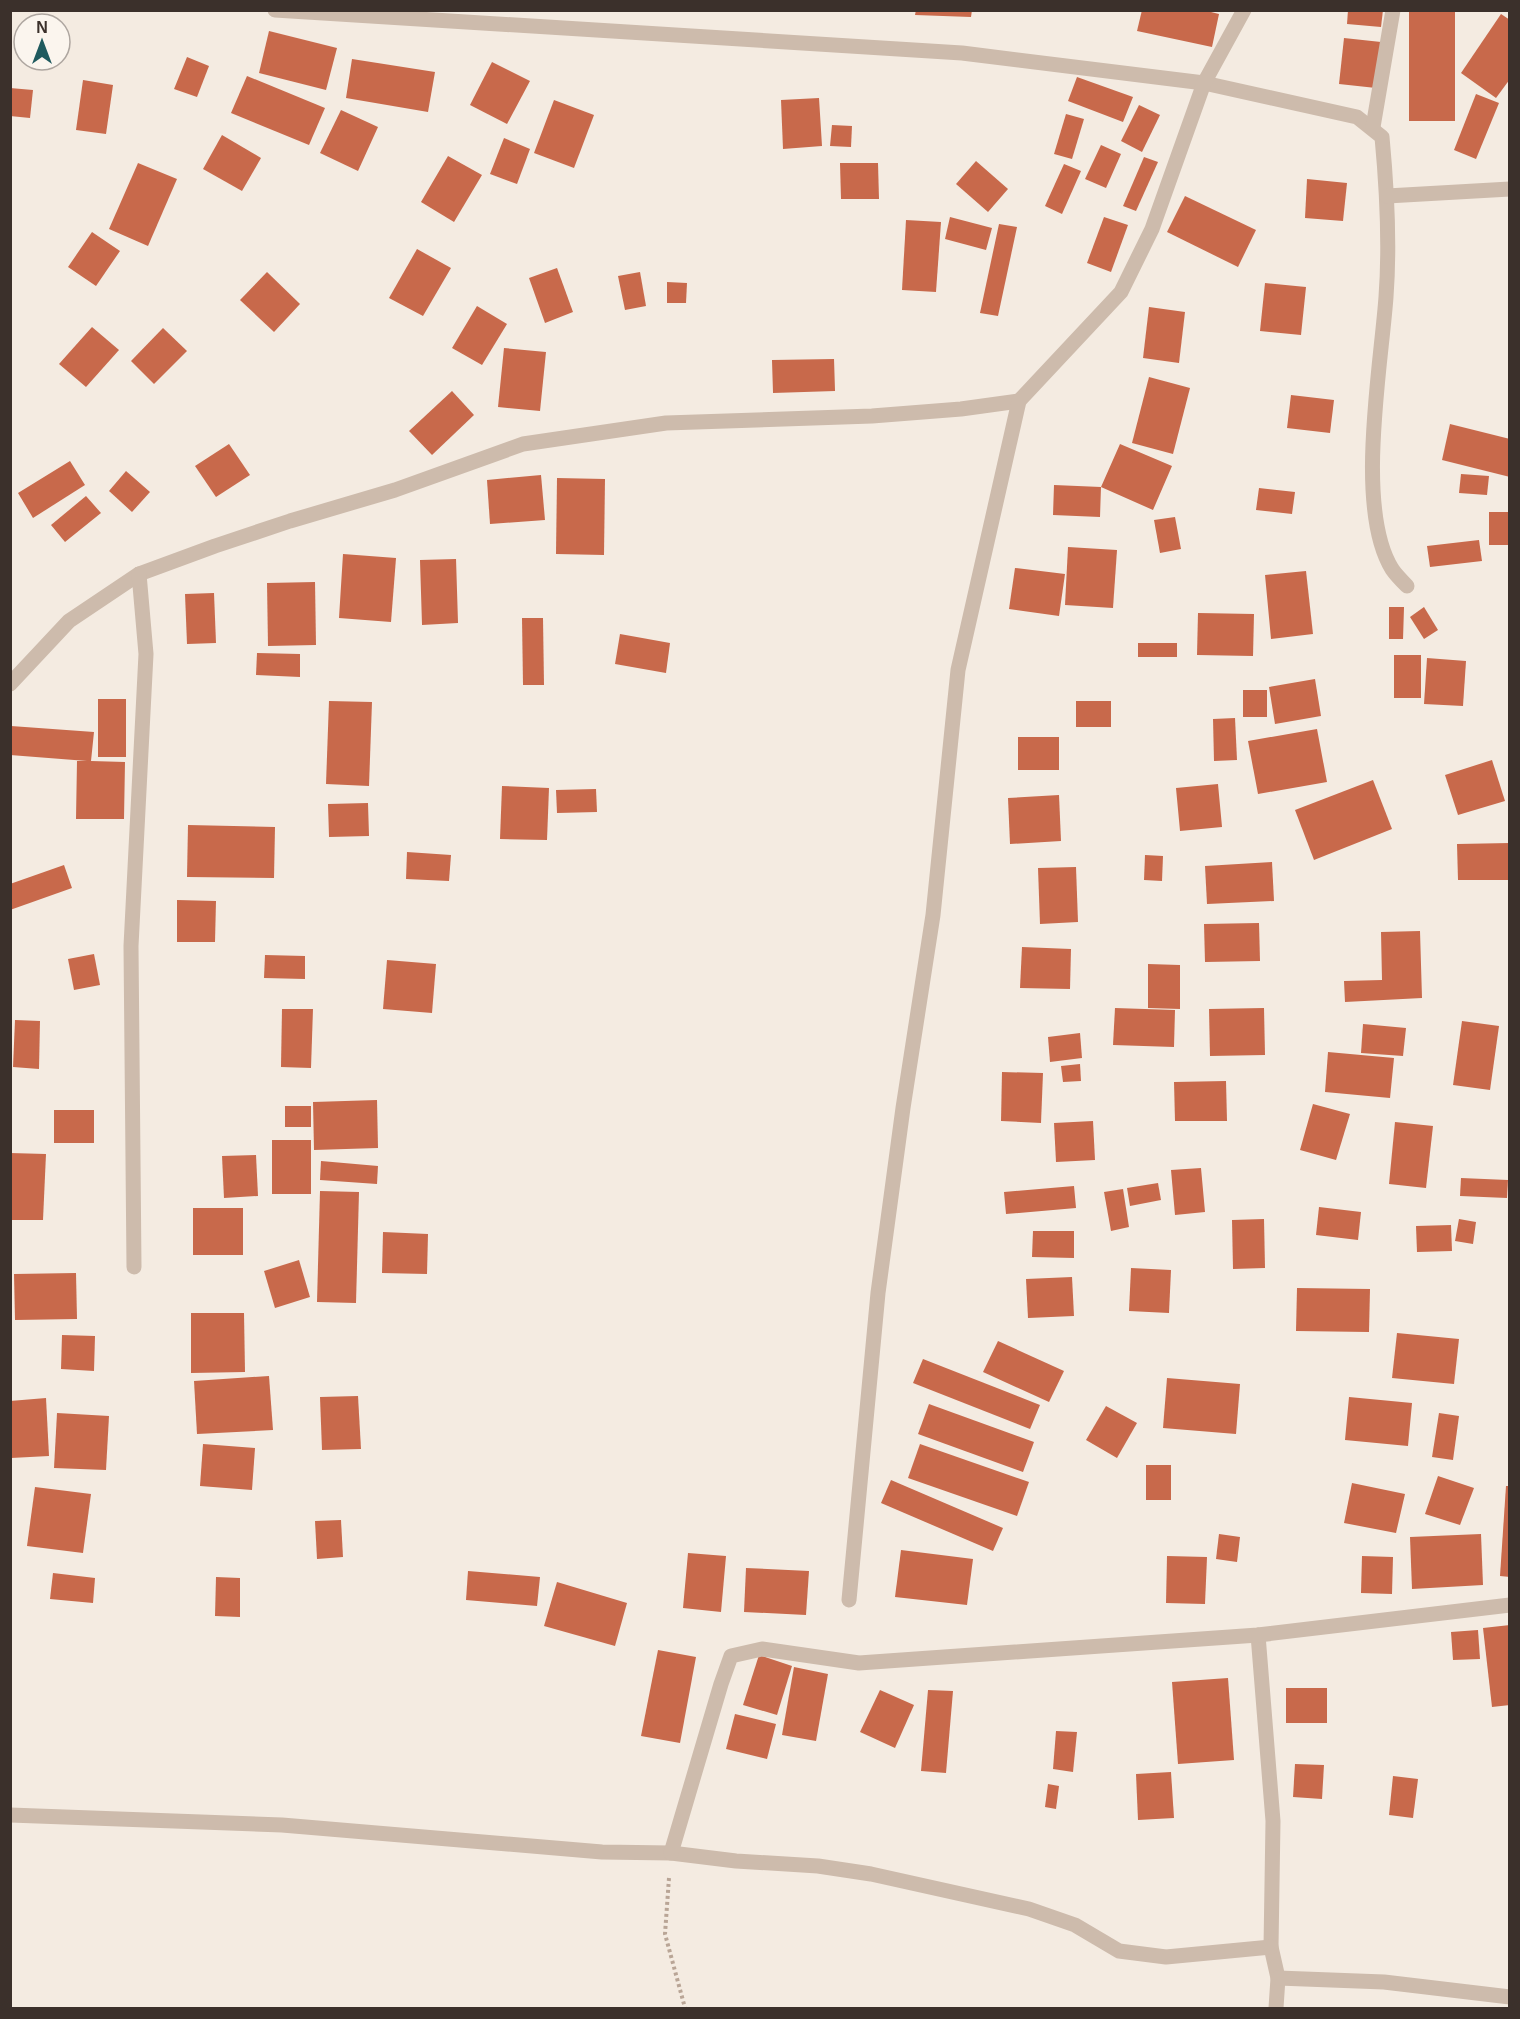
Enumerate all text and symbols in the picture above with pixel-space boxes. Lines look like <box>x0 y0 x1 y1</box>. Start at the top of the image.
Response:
north arrow <box>12 12 72 72</box>
text: N <box>36 19 48 36</box>

